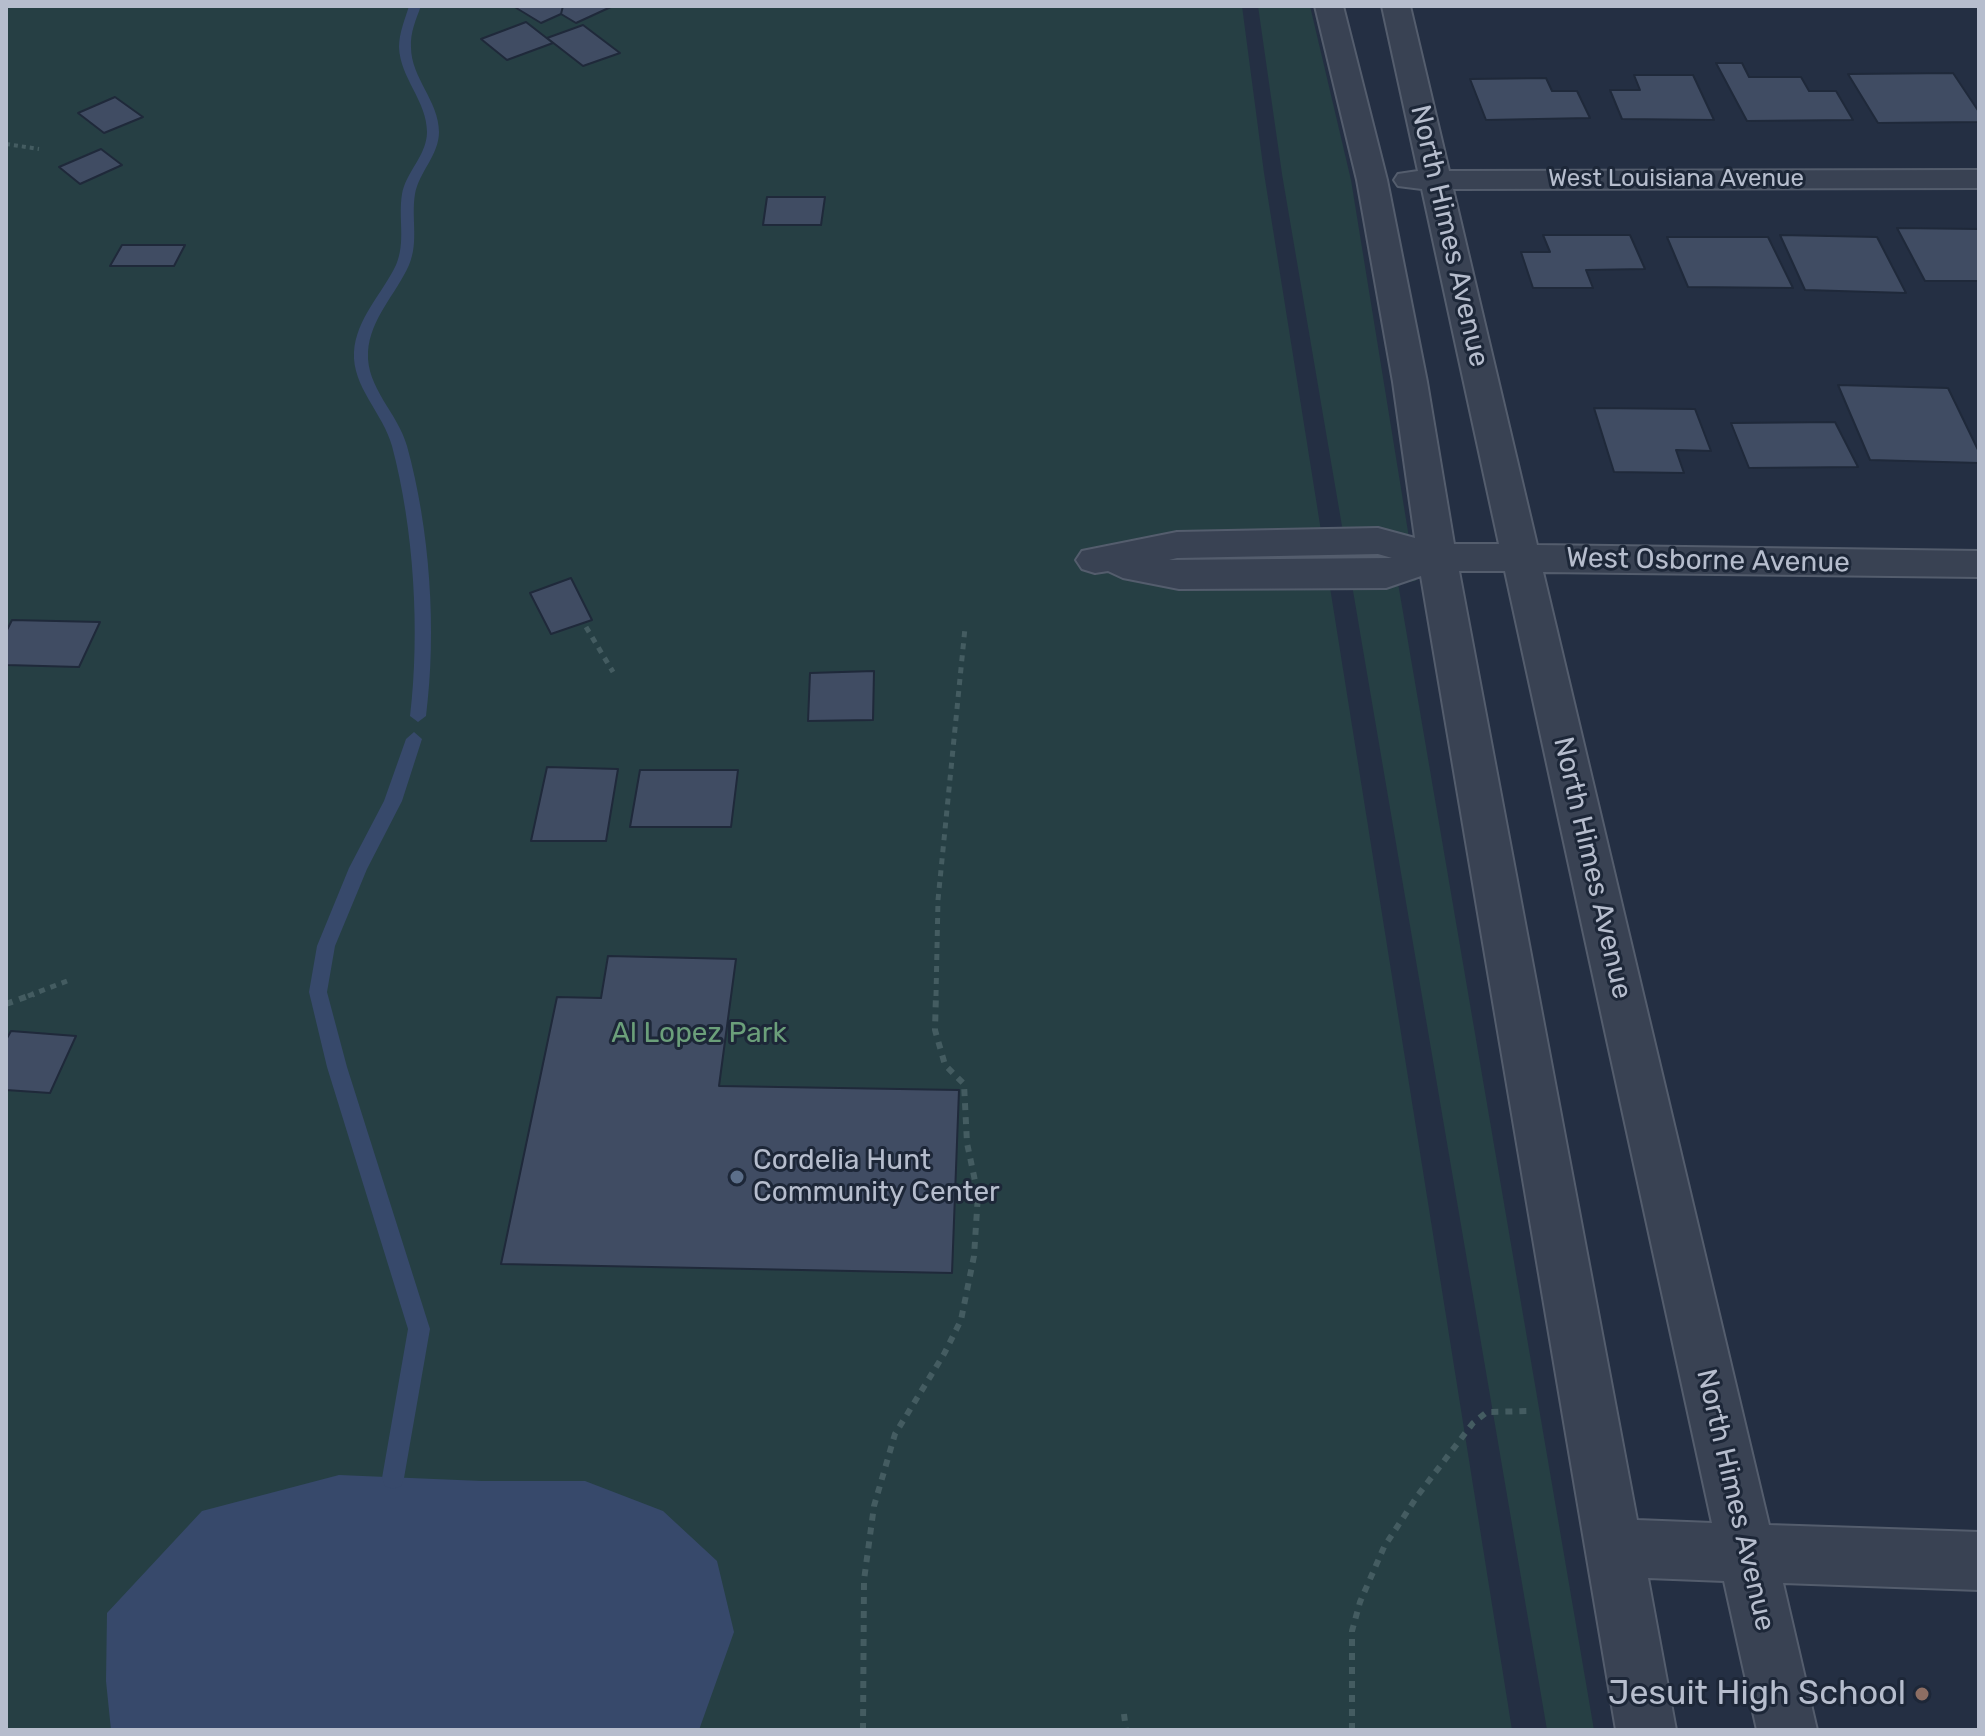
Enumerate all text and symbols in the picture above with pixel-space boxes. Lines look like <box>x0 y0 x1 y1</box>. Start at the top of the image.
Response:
street label: North Himes Avenue <box>1403 102 1495 370</box>
street label: West Louisiana Avenue <box>1548 165 1804 193</box>
street label: West Osborne Avenue <box>1566 542 1850 580</box>
street label: North Himes Avenue <box>1546 734 1638 1002</box>
park label: Al Lopez Park <box>611 1017 787 1051</box>
place label: Cordelia Hunt Community Center <box>753 1144 1000 1210</box>
marker: Cordelia Hunt Community Center <box>728 1168 746 1186</box>
street label: North Himes Avenue <box>1689 1366 1781 1634</box>
place label: Jesuit High School <box>1608 1674 1906 1714</box>
marker: Jesuit High School <box>1913 1685 1931 1703</box>

